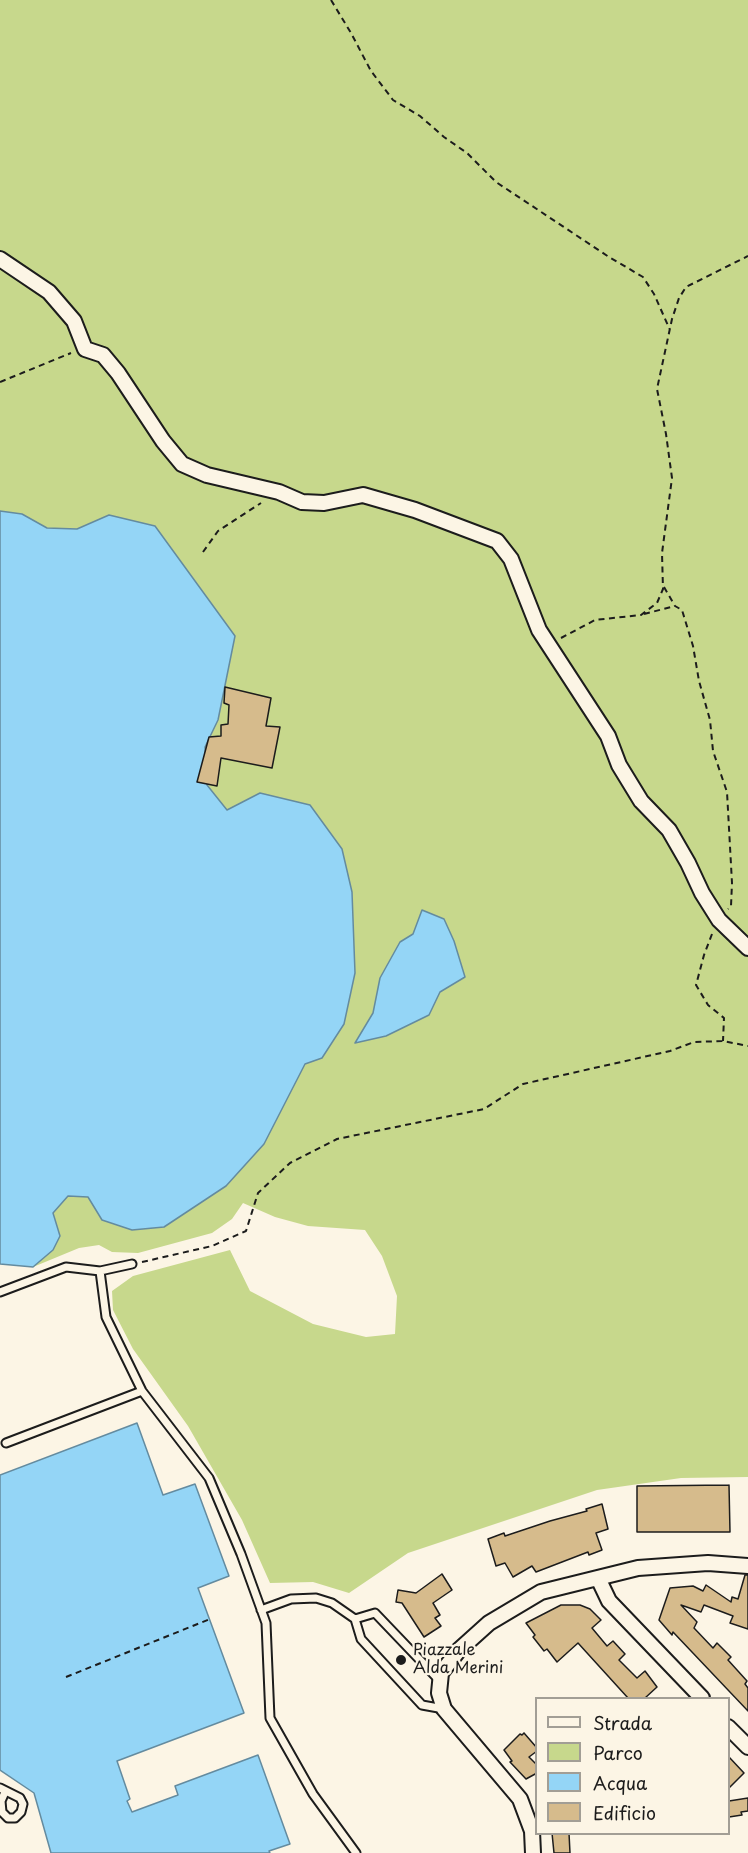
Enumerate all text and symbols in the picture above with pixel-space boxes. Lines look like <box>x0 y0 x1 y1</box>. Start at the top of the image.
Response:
place label: Piazzale Alda Merini <box>413 1641 503 1679</box>
marker: Piazzale Alda Merini <box>394 1653 408 1667</box>
legend <box>535 1697 730 1835</box>
text: Strada <box>593 1709 652 1736</box>
text: Parco <box>593 1739 643 1766</box>
text: Acqua <box>593 1769 647 1796</box>
text: Edificio <box>593 1799 656 1826</box>

